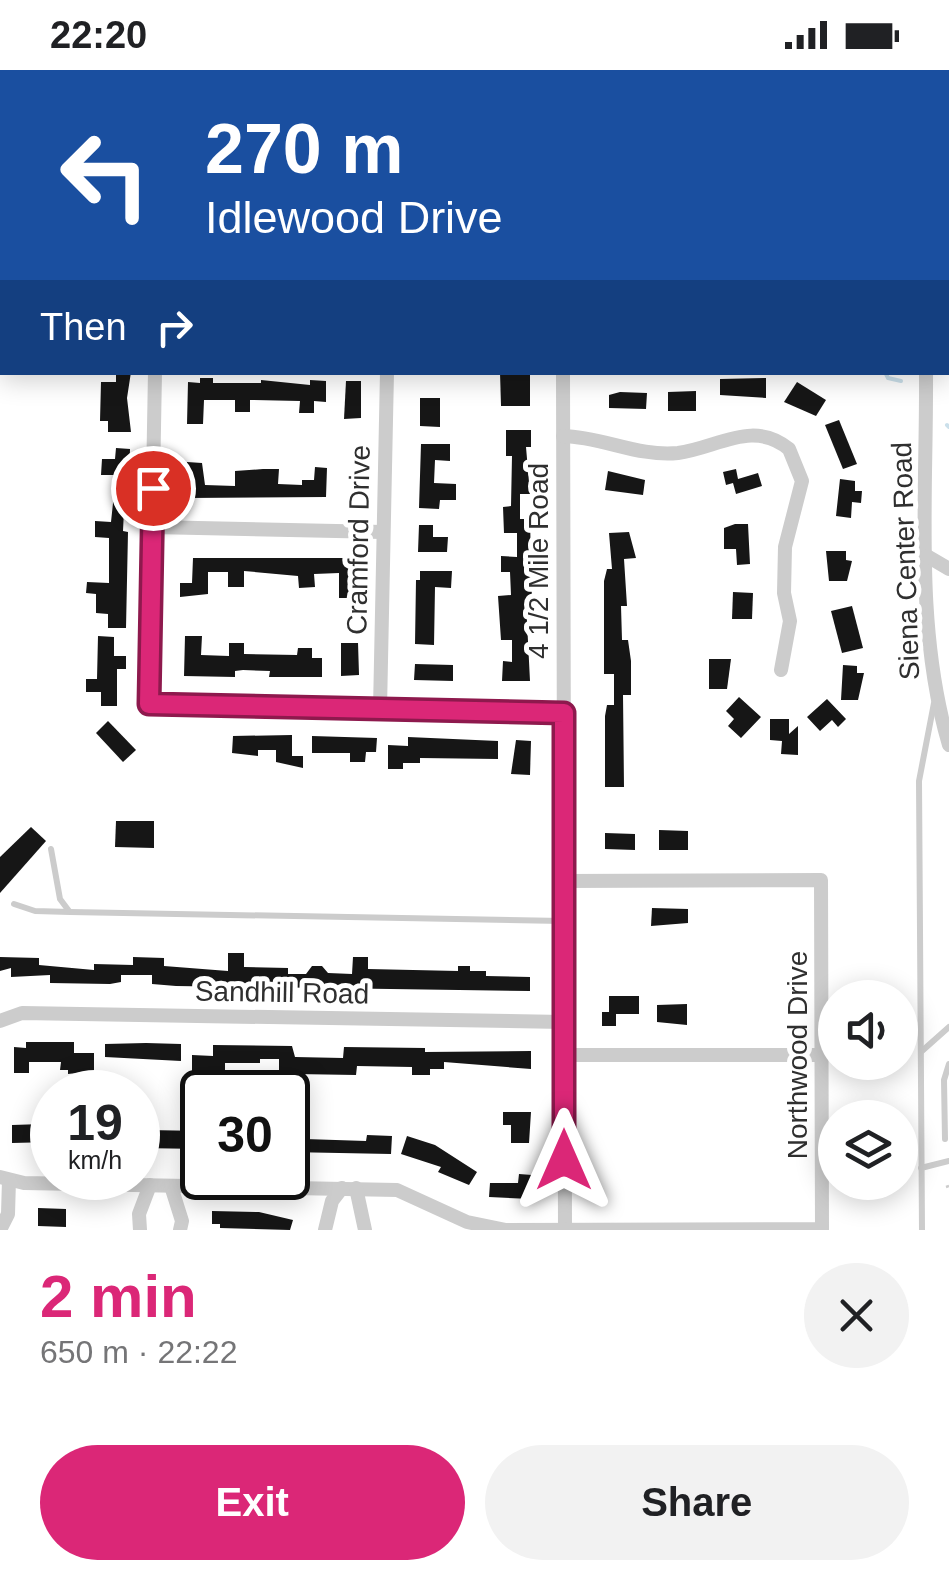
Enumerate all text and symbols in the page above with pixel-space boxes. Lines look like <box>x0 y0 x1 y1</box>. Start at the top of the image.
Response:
text: 22:20 <box>50 14 147 56</box>
icon: left <box>40 110 170 240</box>
text: 270 m <box>205 110 403 188</box>
text: Idlewood Drive <box>205 192 503 243</box>
icon: right <box>147 300 202 355</box>
text: Then <box>40 306 127 348</box>
street label: Siena Center Road <box>886 441 925 681</box>
street label: Cramford Drive <box>341 445 376 635</box>
pin <box>111 446 196 531</box>
icon: arrive <box>126 461 181 516</box>
street label: 4 1/2 Mile Road <box>523 463 554 659</box>
street label: Northwood Drive <box>782 951 813 1159</box>
street label: Sandhill Road <box>195 975 369 1010</box>
map controls <box>818 980 918 1200</box>
button: sound <box>818 980 918 1080</box>
speed limit sign: 30 <box>180 1070 310 1200</box>
text: 19 <box>67 1095 123 1151</box>
button: layers <box>818 1100 918 1200</box>
position arrow <box>512 1108 616 1212</box>
text: km/h <box>68 1146 122 1174</box>
text: 2 min <box>40 1263 197 1330</box>
button: close <box>804 1263 909 1368</box>
text: 650 m · 22:22 <box>40 1334 237 1370</box>
button: Exit <box>40 1445 465 1560</box>
button: Share <box>485 1445 909 1560</box>

